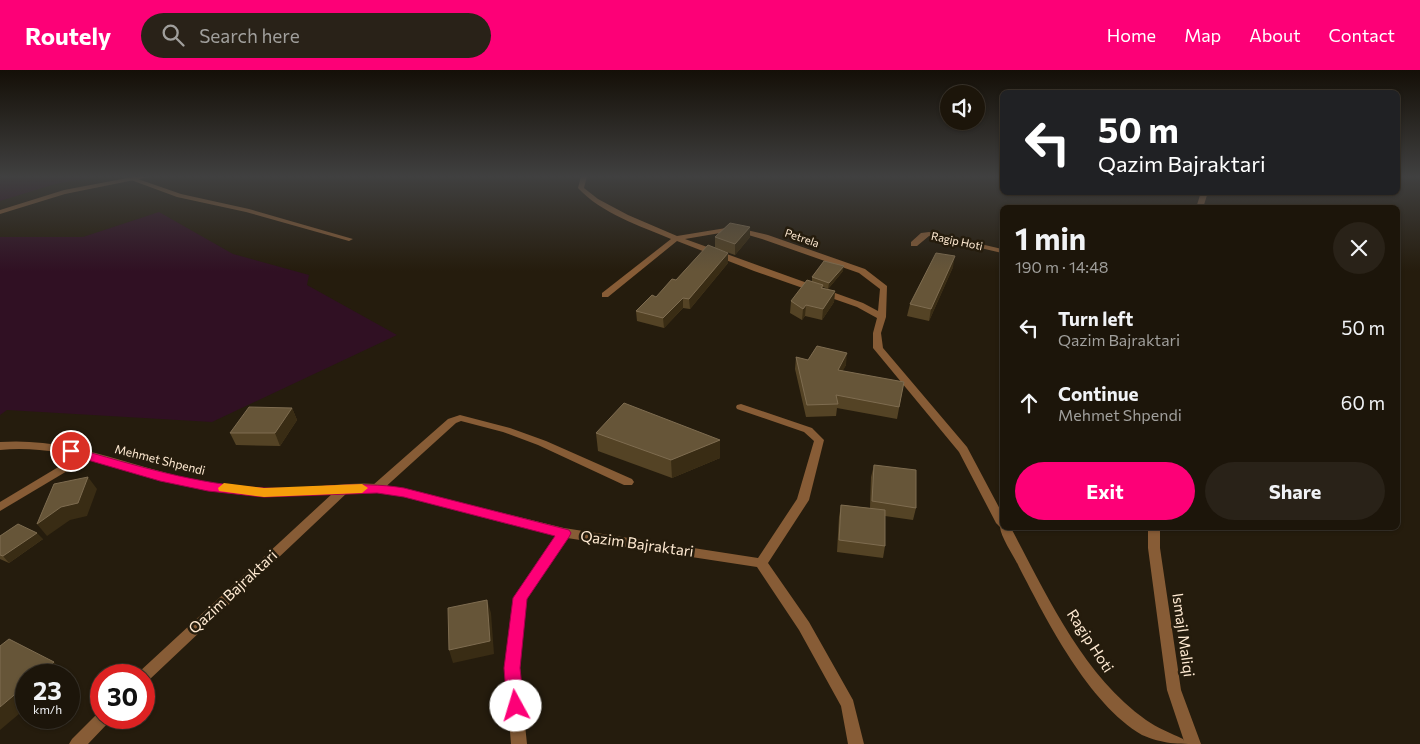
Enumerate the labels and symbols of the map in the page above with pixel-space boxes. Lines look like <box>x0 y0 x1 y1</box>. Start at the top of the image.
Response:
street label: Petrela <box>783 226 821 249</box>
street label: Ragip Hoti <box>930 229 984 252</box>
pin <box>50 430 92 472</box>
street label: Mehmet Shpendi <box>114 441 207 477</box>
street label: Qazim Bajraktari <box>579 526 695 560</box>
street label: Qazim Bajraktari <box>184 546 280 637</box>
street label: Ismajl Maliqi <box>1169 592 1199 678</box>
street label: Ragip Hoti <box>1064 605 1118 675</box>
speed limit sign: 30 <box>90 664 155 729</box>
position arrow <box>489 679 541 731</box>

